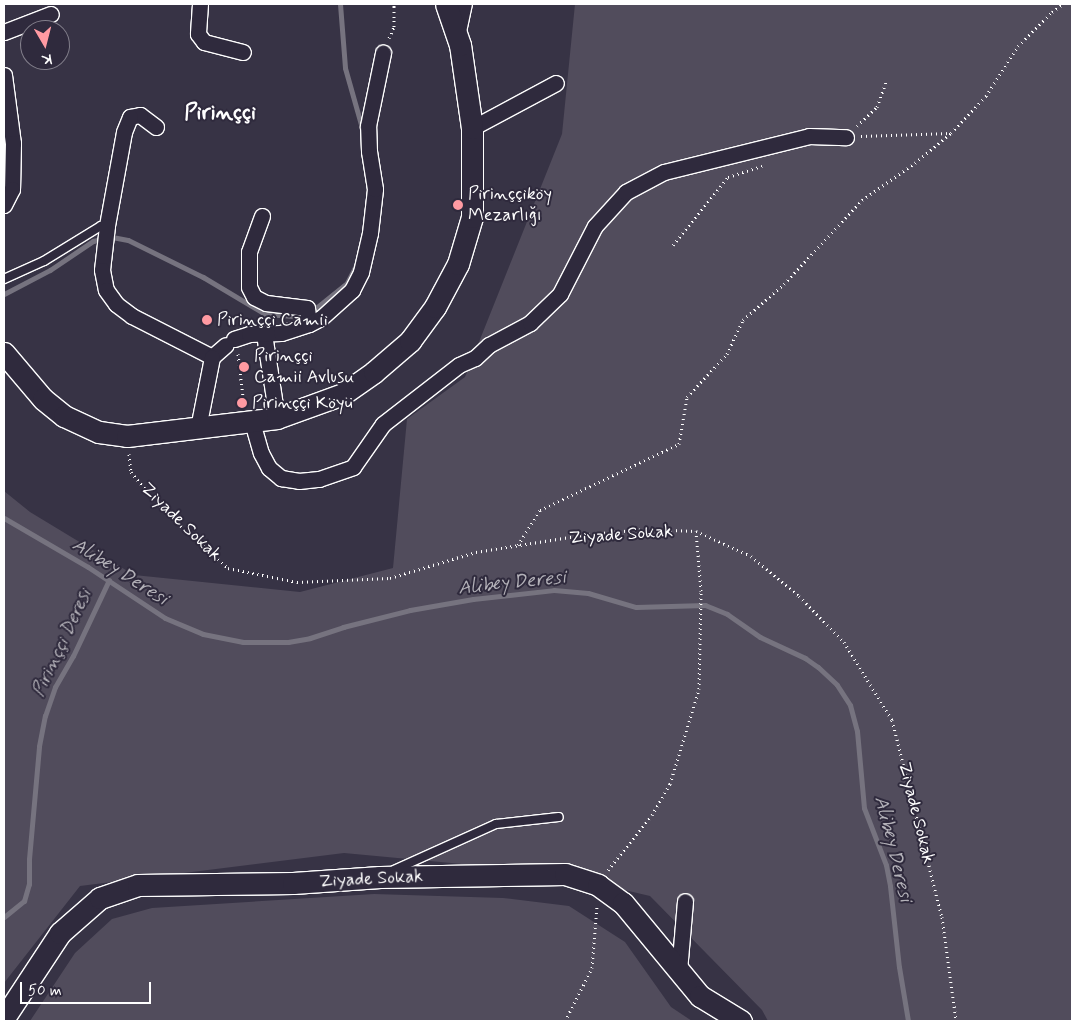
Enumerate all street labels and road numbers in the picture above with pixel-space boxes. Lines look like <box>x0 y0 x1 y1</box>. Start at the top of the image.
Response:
street label: Ziyade Sokak <box>136 478 226 566</box>
street label: Ziyade Sokak <box>568 521 674 549</box>
street label: Ziyade Sokak <box>893 760 939 866</box>
street label: Ziyade Sokak <box>319 865 423 893</box>

